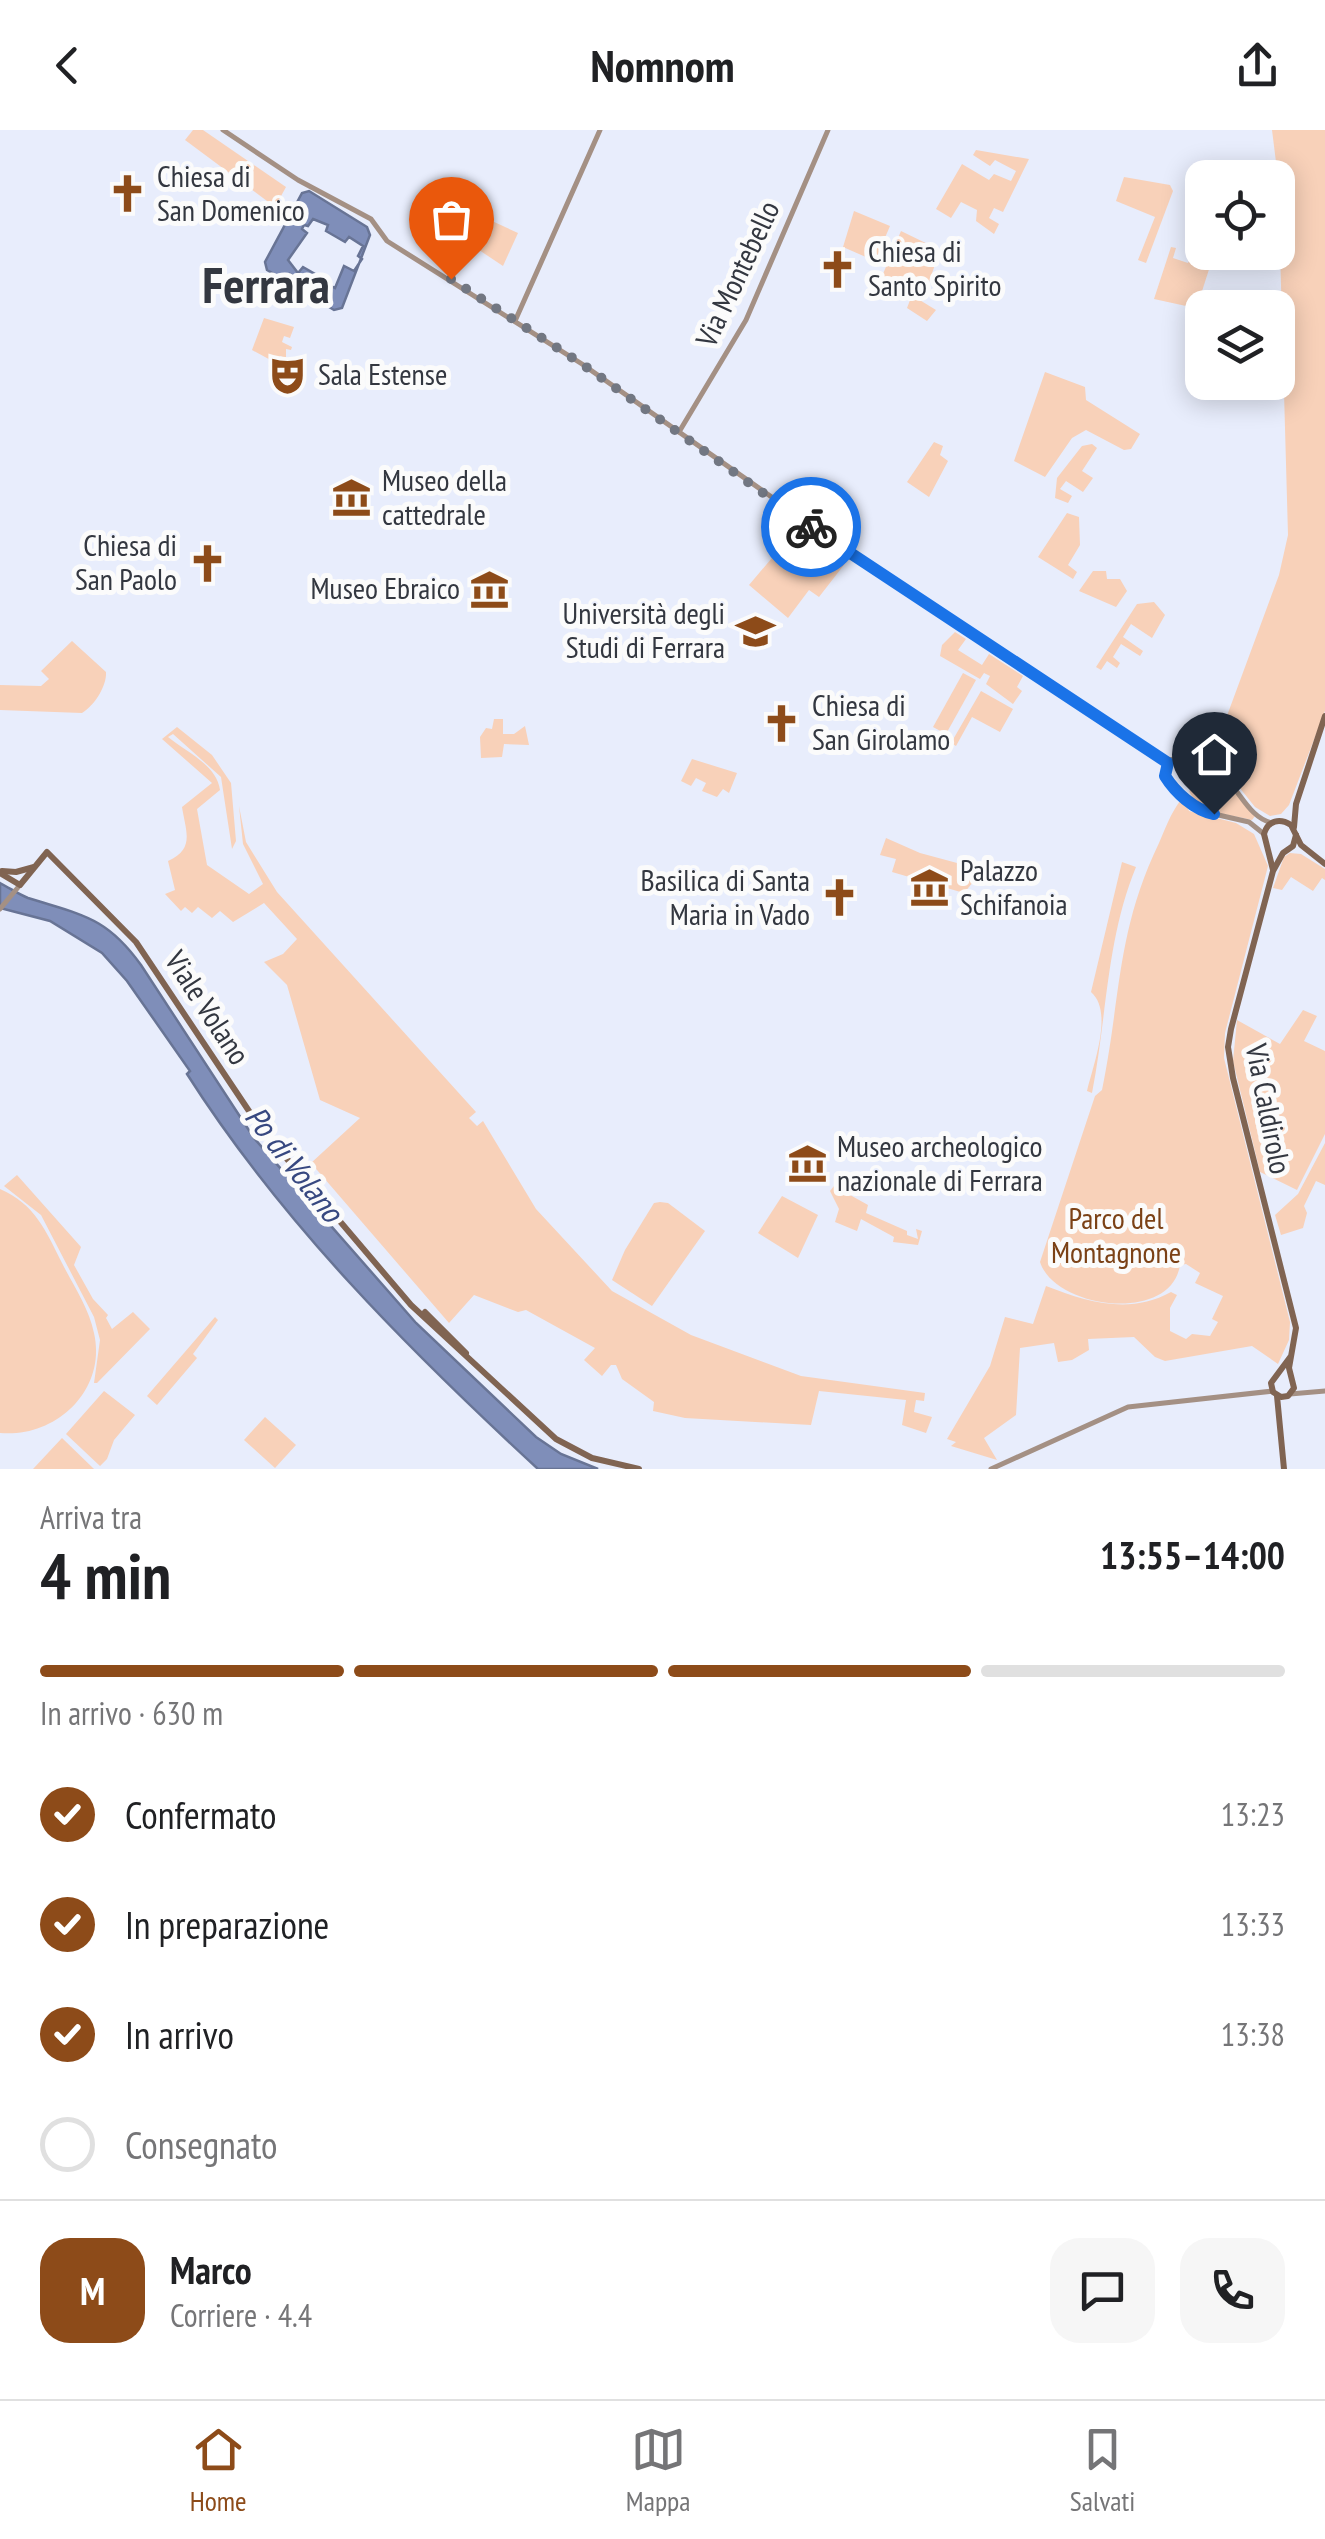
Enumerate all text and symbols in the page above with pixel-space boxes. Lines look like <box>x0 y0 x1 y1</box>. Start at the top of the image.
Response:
text: Nomnom <box>590 36 735 94</box>
icon: back <box>40 38 95 93</box>
icon: share <box>1230 38 1285 93</box>
place label: Chiesa di San Domenico <box>157 156 305 229</box>
map controls <box>1185 160 1295 400</box>
button: locate <box>1185 160 1295 270</box>
church icon: Chiesa di San Domenico <box>106 173 148 215</box>
pin <box>409 177 494 280</box>
icon: bag <box>424 192 479 247</box>
street label: Via Montebello <box>685 194 787 354</box>
place label: Chiesa di Santo Spirito <box>868 231 1001 304</box>
church icon: Chiesa di Santo Spirito <box>817 248 859 290</box>
district label: Ferrara <box>202 252 330 317</box>
button: layers <box>1185 290 1295 400</box>
theatre icon: Sala Estense <box>267 354 309 396</box>
place label: Sala Estense <box>318 354 447 393</box>
place label: Museo della cattedrale <box>382 460 507 533</box>
museum icon: Museo della cattedrale <box>331 477 373 519</box>
courier <box>761 477 861 577</box>
icon: bike <box>784 500 839 555</box>
place label: Chiesa di San Paolo <box>75 525 177 598</box>
church icon: Chiesa di San Paolo <box>186 542 228 584</box>
place label: Museo Ebraico <box>311 568 460 607</box>
museum icon: Museo Ebraico <box>469 568 511 610</box>
place label: Università degli Studi di Ferrara <box>563 593 725 666</box>
school or university icon: Università degli Studi di Ferrara <box>734 610 776 652</box>
place label: Chiesa di San Girolamo <box>812 685 950 758</box>
church icon: Chiesa di San Girolamo <box>761 702 803 744</box>
pin <box>1172 712 1257 815</box>
icon: home <box>1187 727 1242 782</box>
place label: Palazzo Schifanoia <box>960 850 1068 923</box>
place label: Basilica di Santa Maria in Vado <box>641 860 810 933</box>
museum icon: Palazzo Schifanoia <box>909 867 951 909</box>
church icon: Basilica di Santa Maria in Vado <box>819 877 861 919</box>
street label: Viale Volano <box>157 942 259 1071</box>
street label: Via Caldirolo <box>1238 1039 1301 1177</box>
water label: Po di Volano <box>236 1097 355 1232</box>
place label: Museo archeologico nazionale di Ferrara <box>837 1126 1043 1199</box>
museum icon: Museo archeologico nazionale di Ferrara <box>786 1143 828 1185</box>
park label: Parco del Montagnone <box>1051 1198 1181 1271</box>
text: Arriva tra <box>40 1496 142 1538</box>
text: 13:55–14:00 <box>1100 1530 1285 1579</box>
text: 4 min <box>40 1533 171 1617</box>
text: In arrivo · 630 m <box>40 1692 223 1734</box>
icon: check <box>40 1787 95 1842</box>
text: Confermato <box>125 1790 277 1839</box>
text: 13:23 <box>1221 1793 1285 1835</box>
icon: check <box>40 1897 95 1952</box>
text: In preparazione <box>125 1900 329 1949</box>
text: 13:33 <box>1221 1903 1285 1945</box>
icon: check <box>40 2007 95 2062</box>
text: In arrivo <box>125 2010 234 2059</box>
text: 13:38 <box>1221 2013 1285 2055</box>
text: Consegnato <box>125 2120 278 2169</box>
button: chat <box>1050 2238 1155 2343</box>
button: phone <box>1180 2238 1285 2343</box>
text: Marco <box>170 2245 252 2294</box>
text: M <box>80 2266 105 2315</box>
text: Corriere · 4.4 <box>170 2294 312 2336</box>
tab: Home <box>190 2422 247 2519</box>
tab: Mappa <box>626 2422 690 2519</box>
tab: Salvati <box>1070 2422 1135 2519</box>

